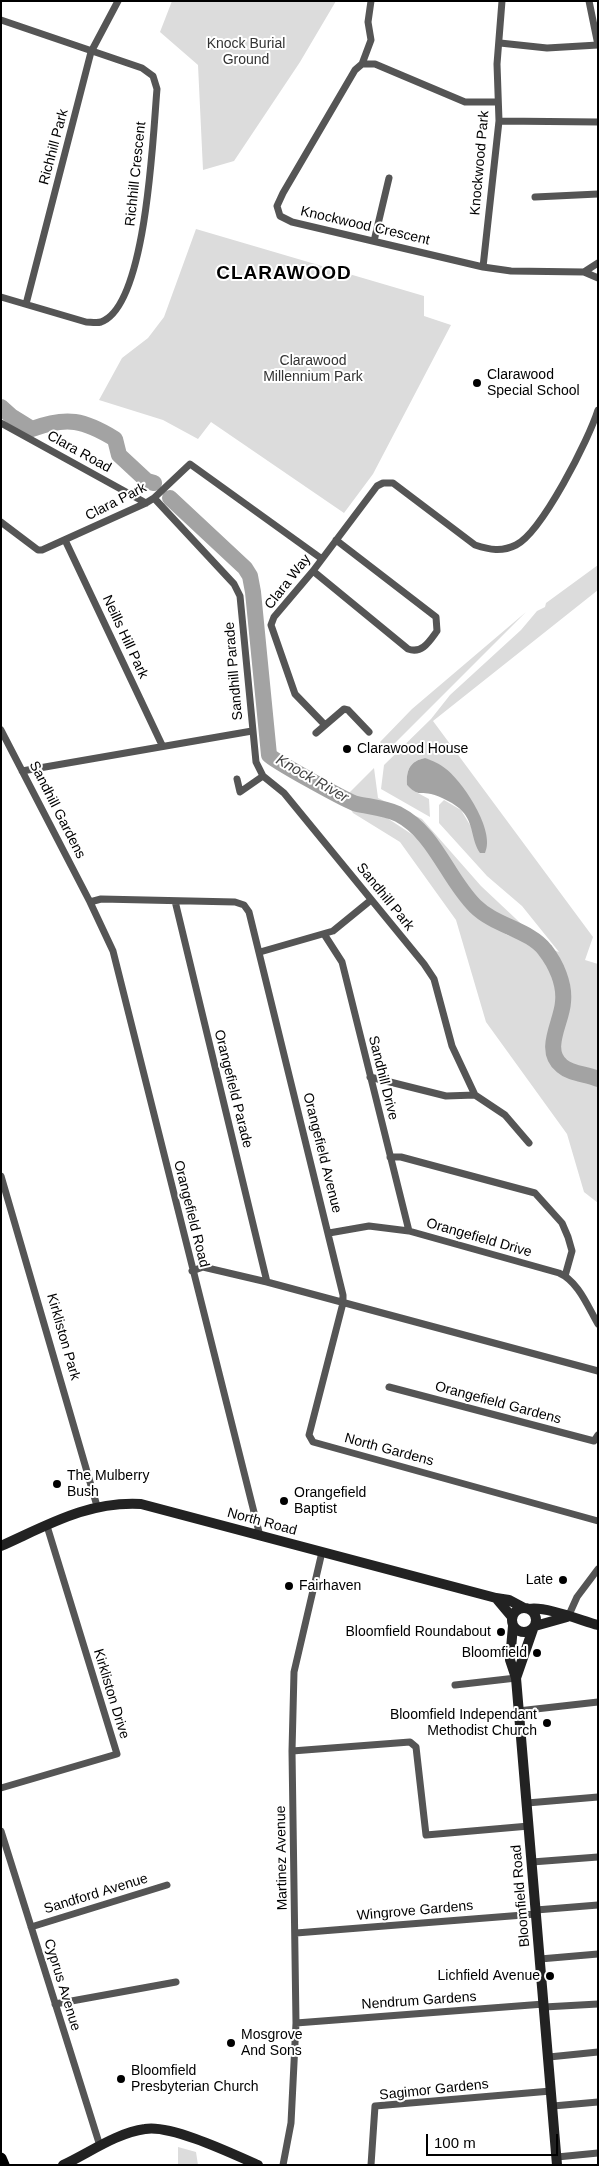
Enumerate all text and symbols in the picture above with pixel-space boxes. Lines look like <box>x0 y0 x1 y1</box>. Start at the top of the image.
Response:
park label: Knock Burial Ground <box>207 36 285 68</box>
street label: Richhill Park <box>36 107 72 187</box>
street label: Knockwood Park <box>467 110 493 216</box>
street label: Richhill Crescent <box>122 121 150 227</box>
street label: Knockwood Crescent <box>299 203 431 249</box>
district label: CLARAWOOD <box>215 263 353 285</box>
park label: Clarawood Millennium Park <box>263 353 363 386</box>
place label: Clarawood Special School <box>487 367 580 400</box>
marker: Clarawood Special School <box>471 377 483 389</box>
street label: Clara Road <box>44 427 114 477</box>
street label: Clara Park <box>83 480 149 524</box>
street label: Clara Way <box>261 551 315 613</box>
street label: Neills Hill Park <box>98 593 152 681</box>
street label: Sandhill Parade <box>221 621 247 721</box>
place label: Clarawood House <box>357 741 468 757</box>
marker: Clarawood House <box>341 743 353 755</box>
water label: Knock River <box>272 751 352 807</box>
street label: Sandhill Gardens <box>25 758 89 862</box>
street label: Sandhill Park <box>353 860 417 934</box>
street label: Orangefield Parade <box>210 1028 256 1150</box>
street label: Sandhill Drive <box>364 1034 402 1122</box>
street label: Orangefield Avenue <box>299 1091 345 1215</box>
street label: Orangefield Road <box>170 1159 212 1269</box>
street label: Orangefield Drive <box>424 1215 534 1261</box>
street label: Kirkliston Park <box>43 1292 83 1382</box>
street label: Orangefield Gardens <box>433 1378 563 1428</box>
street label: North Gardens <box>342 1430 436 1470</box>
place label: The Mulberry Bush <box>67 1468 149 1500</box>
marker: The Mulberry Bush <box>51 1478 63 1490</box>
place label: Orangefield Baptist <box>294 1485 366 1518</box>
marker: Orangefield Baptist <box>278 1495 290 1507</box>
street label: North Road <box>225 1505 299 1539</box>
place label: Late <box>526 1572 553 1588</box>
marker: Late <box>557 1574 569 1586</box>
place label: Fairhaven <box>299 1578 361 1594</box>
marker: Fairhaven <box>283 1580 295 1592</box>
place label: Bloomfield Roundabout <box>345 1624 491 1640</box>
marker: Bloomfield Roundabout <box>495 1626 507 1638</box>
place label: Bloomfield <box>462 1645 527 1661</box>
street label: Kirkliston Drive <box>89 1647 133 1741</box>
marker: Bloomfield <box>531 1647 543 1659</box>
place label: Bloomfield Independant Methodist Church <box>390 1707 537 1740</box>
marker: Bloomfield Independant Methodist Church <box>541 1717 553 1729</box>
street label: Martinez Avenue <box>273 1805 291 1911</box>
street label: Bloomfield Road <box>508 1844 534 1948</box>
street label: Sandford Avenue <box>42 1870 150 1918</box>
street label: Wingrove Gardens <box>356 1898 474 1924</box>
street label: Cyprus Avenue <box>40 1937 84 2033</box>
place label: Lichfield Avenue <box>438 1968 540 1984</box>
marker: Lichfield Avenue <box>544 1970 556 1982</box>
street label: Nendrum Gardens <box>361 1989 477 2013</box>
place label: Mosgrove And Sons <box>241 2027 302 2060</box>
marker: Mosgrove And Sons <box>225 2037 237 2049</box>
place label: Bloomfield Presbyterian Church <box>131 2063 259 2096</box>
marker: Bloomfield Presbyterian Church <box>115 2073 127 2085</box>
street label: Sagimor Gardens <box>379 2076 489 2104</box>
scale bar <box>429 2124 562 2156</box>
text: 100 m <box>434 2134 476 2151</box>

